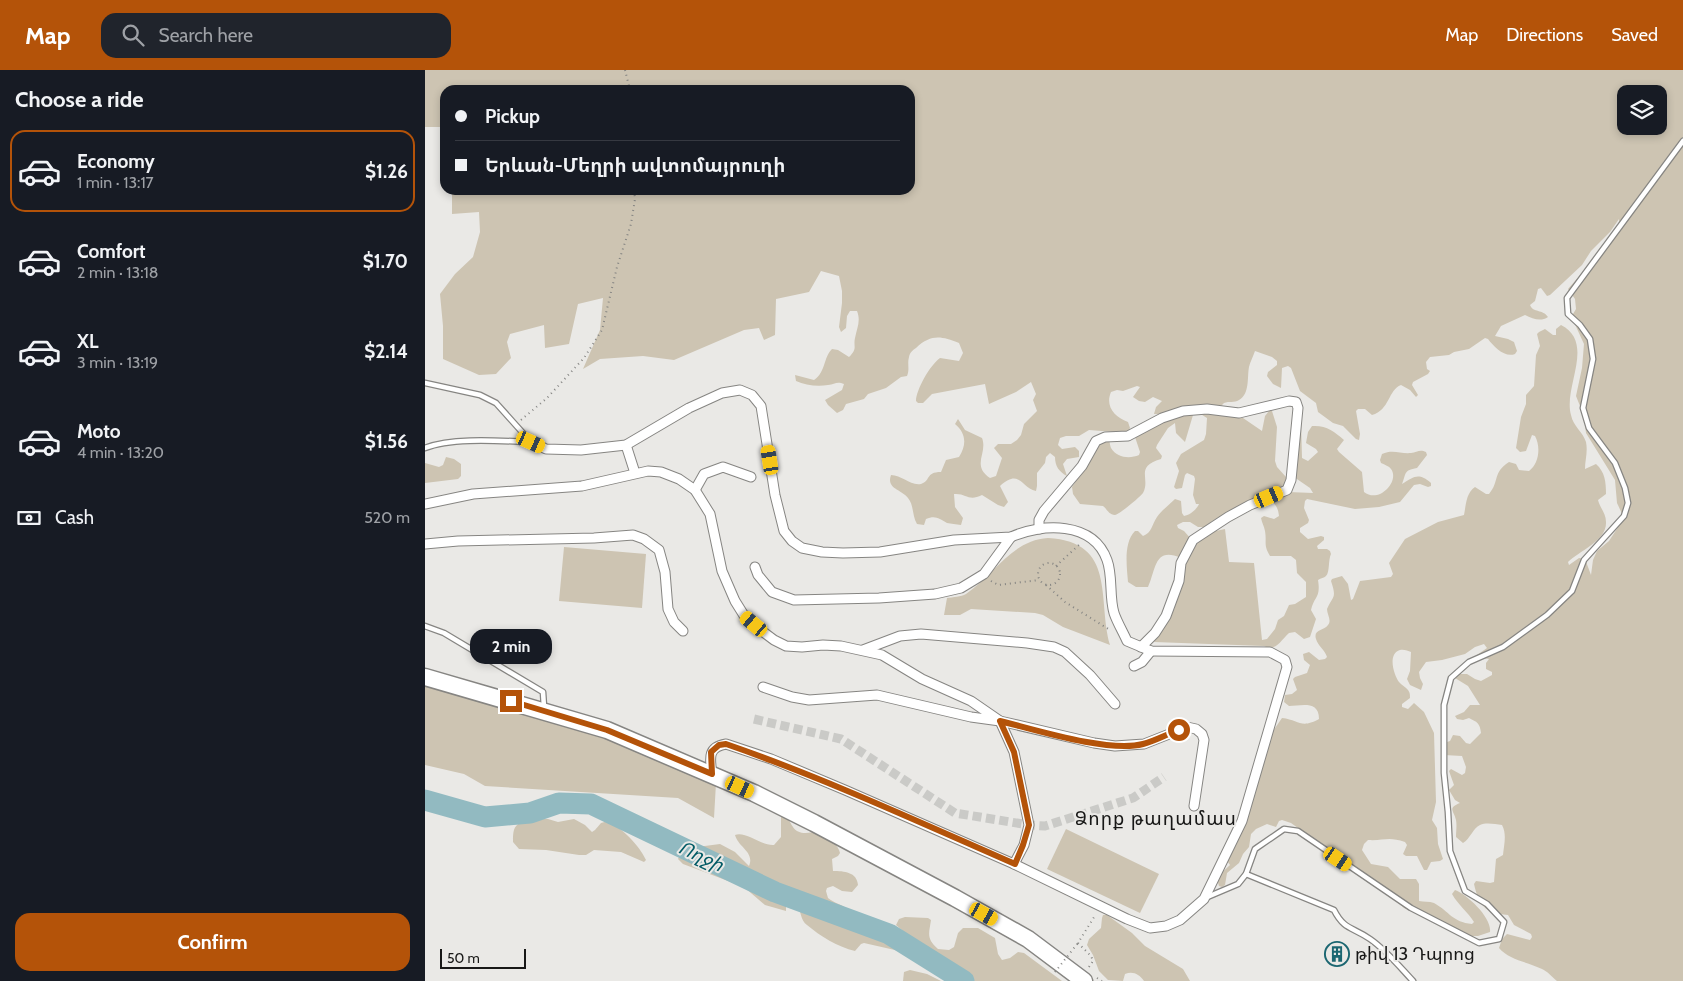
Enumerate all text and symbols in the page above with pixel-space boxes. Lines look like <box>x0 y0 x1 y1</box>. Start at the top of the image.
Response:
search box <box>101 13 451 58</box>
text: Map <box>25 21 71 50</box>
icon: search <box>119 21 147 49</box>
text: Search here <box>159 24 253 47</box>
text: Map <box>1445 24 1478 46</box>
text: Directions <box>1506 24 1583 46</box>
text: Saved <box>1611 24 1658 46</box>
map controls <box>1617 85 1667 135</box>
button: layers <box>1617 85 1667 135</box>
text: Choose a ride <box>15 86 144 113</box>
text: Pickup <box>485 105 540 128</box>
icon: car <box>17 149 62 194</box>
text: Economy <box>77 150 155 173</box>
text: Երևան-Մեղրի ավտոմայրուղի <box>485 154 785 177</box>
text: $1.26 <box>365 160 408 183</box>
text: 1 min · 13:17 <box>77 173 154 192</box>
icon: car <box>17 239 62 284</box>
text: Comfort <box>77 240 146 263</box>
text: $1.70 <box>363 250 408 273</box>
text: 2 min · 13:18 <box>77 263 158 282</box>
icon: car <box>17 329 62 374</box>
text: XL <box>77 330 98 353</box>
text: $2.14 <box>364 340 408 363</box>
text: 3 min · 13:19 <box>77 353 158 372</box>
icon: car <box>17 419 62 464</box>
text: Moto <box>77 420 121 443</box>
car <box>514 429 547 455</box>
text: $1.56 <box>365 430 408 453</box>
text: 4 min · 13:20 <box>77 443 164 462</box>
car <box>760 444 779 476</box>
car <box>1252 484 1285 510</box>
icon: cash <box>15 504 43 532</box>
text: Cash <box>55 506 94 529</box>
text: 520 m <box>364 508 410 527</box>
car <box>737 609 770 639</box>
callout: 2 min <box>470 628 552 664</box>
text: 2 min <box>492 637 530 656</box>
route end <box>500 690 522 712</box>
route start <box>1168 719 1190 741</box>
car <box>723 774 756 800</box>
district label: Ձորք թաղամաս <box>1075 807 1237 830</box>
water label: Ողջի <box>675 836 728 877</box>
car <box>1321 844 1354 874</box>
car <box>967 900 1000 928</box>
button: Confirm <box>15 913 410 971</box>
building icon: թիվ 13 Դպրոց <box>1324 941 1350 967</box>
place label: թիվ 13 Դպրոց <box>1355 943 1475 965</box>
scale bar <box>440 946 526 969</box>
text: 50 m <box>447 949 480 967</box>

